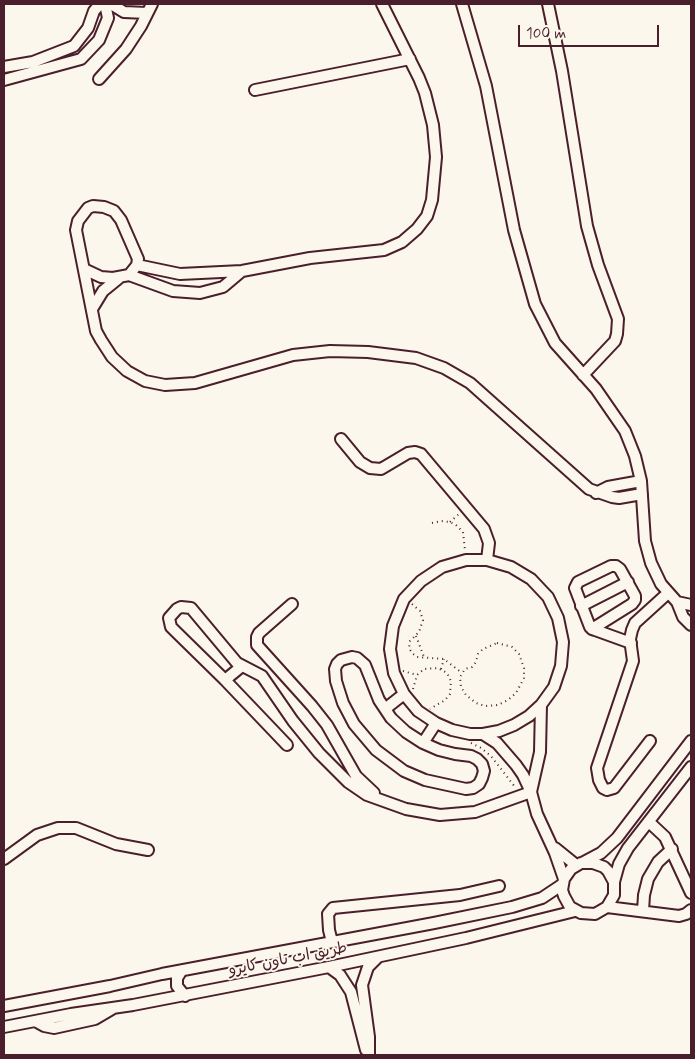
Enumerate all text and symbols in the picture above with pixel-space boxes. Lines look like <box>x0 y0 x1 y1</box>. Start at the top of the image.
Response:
scale bar <box>520 15 661 47</box>
text: 100 m <box>526 24 566 44</box>
street label: طريق اب تاون كايرو <box>227 939 349 981</box>

